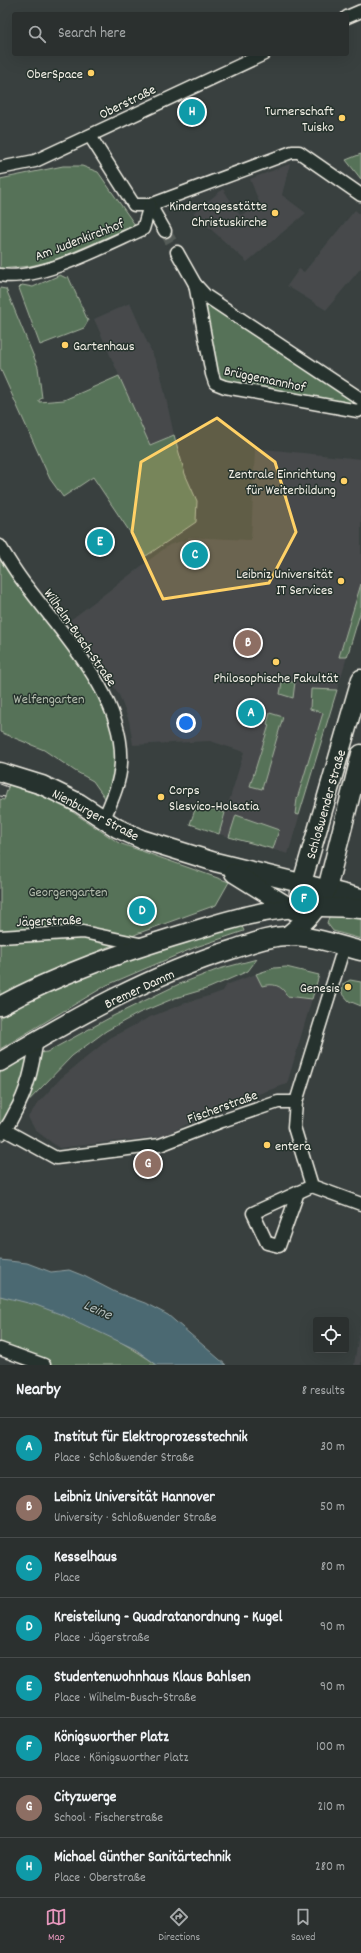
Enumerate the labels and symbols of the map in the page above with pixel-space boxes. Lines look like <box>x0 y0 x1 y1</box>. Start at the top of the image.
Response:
place label: OberSpace <box>27 65 83 85</box>
marker: OberSpace <box>86 68 96 78</box>
street label: Oberstraße <box>96 80 160 125</box>
pin: H <box>179 97 205 127</box>
place label: Turnerschaft Tuisko <box>265 102 334 138</box>
marker: Turnerschaft Tuisko <box>337 113 347 123</box>
place label: Kindertagesstätte Christuskirche <box>169 197 267 233</box>
marker: Kindertagesstätte Christuskirche <box>270 208 280 218</box>
street label: Am Judenkirchhof <box>32 214 128 267</box>
place label: Gartenhaus <box>73 337 135 357</box>
marker: Gartenhaus <box>60 340 70 350</box>
street label: Brüggemannhof <box>222 362 308 399</box>
place label: Zentrale Einrichtung für Weiterbildung <box>229 465 336 501</box>
marker: Zentrale Einrichtung für Weiterbildung <box>339 476 349 486</box>
pin: E <box>87 527 113 557</box>
pin: C <box>182 540 208 570</box>
place label: Leibniz Universität IT Services <box>236 565 333 601</box>
marker: Leibniz Universität IT Services <box>336 576 346 586</box>
street label: Wilhelm-Busch-Straße <box>38 585 121 691</box>
pin: B <box>235 628 261 658</box>
marker: Philosophische Fakultät <box>271 657 281 667</box>
place label: Philosophische Fakultät <box>214 669 338 689</box>
park label: Welfengarten <box>14 690 84 710</box>
pin: A <box>238 698 264 728</box>
your location <box>176 713 196 733</box>
street label: Schloßwender Straße <box>302 747 352 862</box>
place label: Corps Slesvico-Holsatia <box>169 781 260 817</box>
street label: Nienburger Straße <box>48 784 142 847</box>
marker: Corps Slesvico-Holsatia <box>156 792 166 802</box>
park label: Georgengarten <box>28 883 108 903</box>
pin: F <box>291 884 317 914</box>
pin: D <box>129 896 155 926</box>
street label: Jägerstraße <box>16 911 82 933</box>
street label: Bremer Damm <box>102 965 178 1015</box>
place label: Genesis <box>300 979 340 999</box>
marker: Genesis <box>343 982 353 992</box>
street label: Fischerstraße <box>185 1086 261 1130</box>
place label: entera <box>275 1137 311 1157</box>
marker: entera <box>262 1140 272 1150</box>
pin: G <box>135 1149 161 1179</box>
water label: Leine <box>79 1295 116 1327</box>

